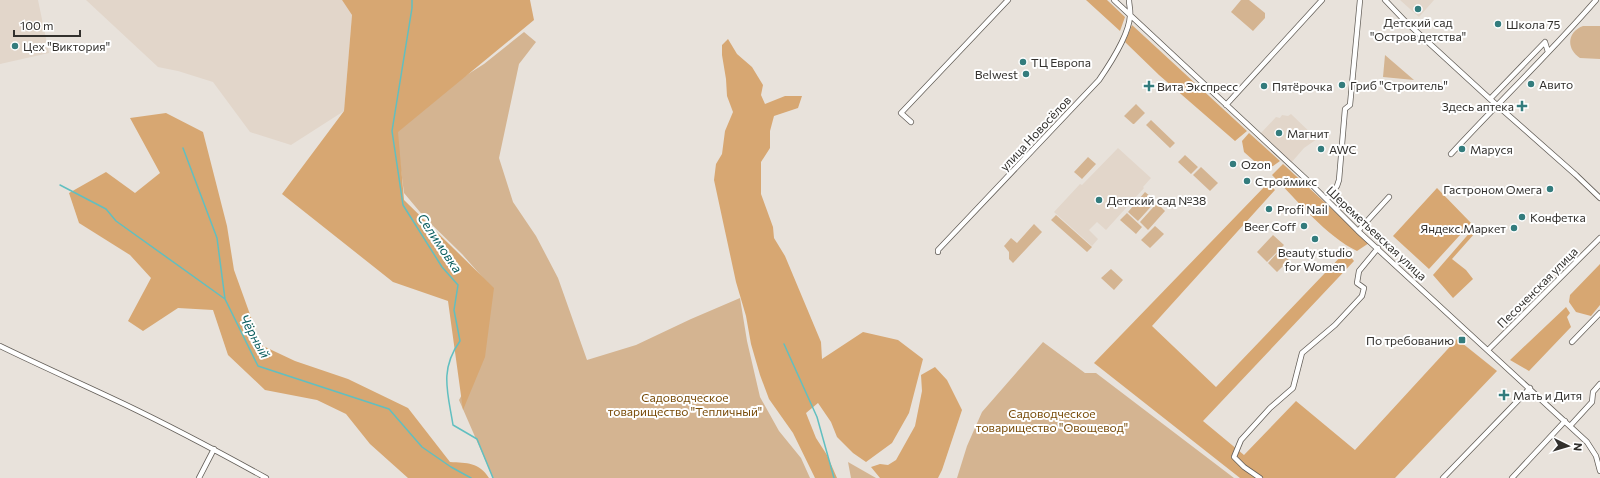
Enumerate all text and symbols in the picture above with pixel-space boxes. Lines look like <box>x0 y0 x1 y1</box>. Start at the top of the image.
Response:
marker: Детский сад "Остров детства" <box>1413 4 1423 14</box>
scale bar <box>14 12 80 38</box>
place label: Детский сад "Остров детства" <box>1370 15 1466 43</box>
place label: Школа 75 <box>1506 17 1561 31</box>
text: 100 m <box>20 18 54 32</box>
marker: Школа 75 <box>1493 19 1503 29</box>
place label: Цех "Виктория" <box>23 39 110 53</box>
marker: Цех "Виктория" <box>10 41 20 51</box>
place label: ТЦ Европа <box>1031 55 1091 69</box>
marker: ТЦ Европа <box>1018 57 1028 67</box>
place label: Belwest <box>975 67 1018 81</box>
marker: Belwest <box>1021 69 1031 79</box>
place label: Авито <box>1539 77 1573 91</box>
place label: Гриб "Строитель" <box>1350 78 1448 92</box>
place label: Вита Экспресс <box>1157 79 1238 93</box>
place label: Пятёрочка <box>1272 79 1332 93</box>
marker: Авито <box>1526 79 1536 89</box>
marker: Гриб "Строитель" <box>1337 80 1347 90</box>
marker: Вита Экспресс <box>1144 81 1154 91</box>
marker: Пятёрочка <box>1259 81 1269 91</box>
street label: улица Новосёлов <box>997 93 1073 173</box>
place label: Здесь аптека <box>1442 99 1514 113</box>
marker: Здесь аптека <box>1517 101 1527 111</box>
place label: Магнит <box>1287 126 1330 140</box>
marker: Магнит <box>1274 128 1284 138</box>
place label: AWC <box>1329 142 1357 156</box>
place label: Маруся <box>1470 142 1513 156</box>
marker: AWC <box>1316 144 1326 154</box>
marker: Маруся <box>1457 144 1467 154</box>
place label: Ozon <box>1241 157 1271 171</box>
marker: Ozon <box>1228 159 1238 169</box>
place label: Строймикс <box>1255 174 1317 188</box>
marker: Строймикс <box>1242 176 1252 186</box>
place label: Гастроном Омега <box>1443 182 1542 196</box>
street label: Шереметьевская улица <box>1324 183 1430 283</box>
marker: Гастроном Омега <box>1545 184 1555 194</box>
place label: Детский сад №38 <box>1107 193 1206 207</box>
marker: Детский сад №38 <box>1094 195 1104 205</box>
place label: Profi Nail <box>1277 202 1328 216</box>
marker: Profi Nail <box>1264 204 1274 214</box>
water label: Селимовка <box>414 210 466 276</box>
place label: Конфетка <box>1530 210 1586 224</box>
marker: Конфетка <box>1517 212 1527 222</box>
place label: Beer Coff <box>1244 219 1297 233</box>
marker: Beer Coff <box>1299 221 1309 231</box>
place label: Яндекс.Маркет <box>1420 221 1506 235</box>
marker: Яндекс.Маркет <box>1509 223 1519 233</box>
marker: Beauty studio for Women <box>1310 234 1320 244</box>
street label: Песоченская улица <box>1494 244 1580 330</box>
place label: Beauty studio for Women <box>1278 245 1352 273</box>
water label: Чёрный <box>236 311 274 361</box>
place label: По требованию <box>1366 333 1454 347</box>
marker: По требованию <box>1457 335 1467 345</box>
place label: Мать и Дитя <box>1513 388 1582 402</box>
marker: Мать и Дитя <box>1498 389 1510 401</box>
park label: Садоводческое товарищество "Тепличный" <box>608 390 762 418</box>
park label: Садоводческое товарищество "Овощевод" <box>976 406 1128 434</box>
north arrow <box>1548 426 1588 466</box>
text: N <box>1572 442 1585 452</box>

